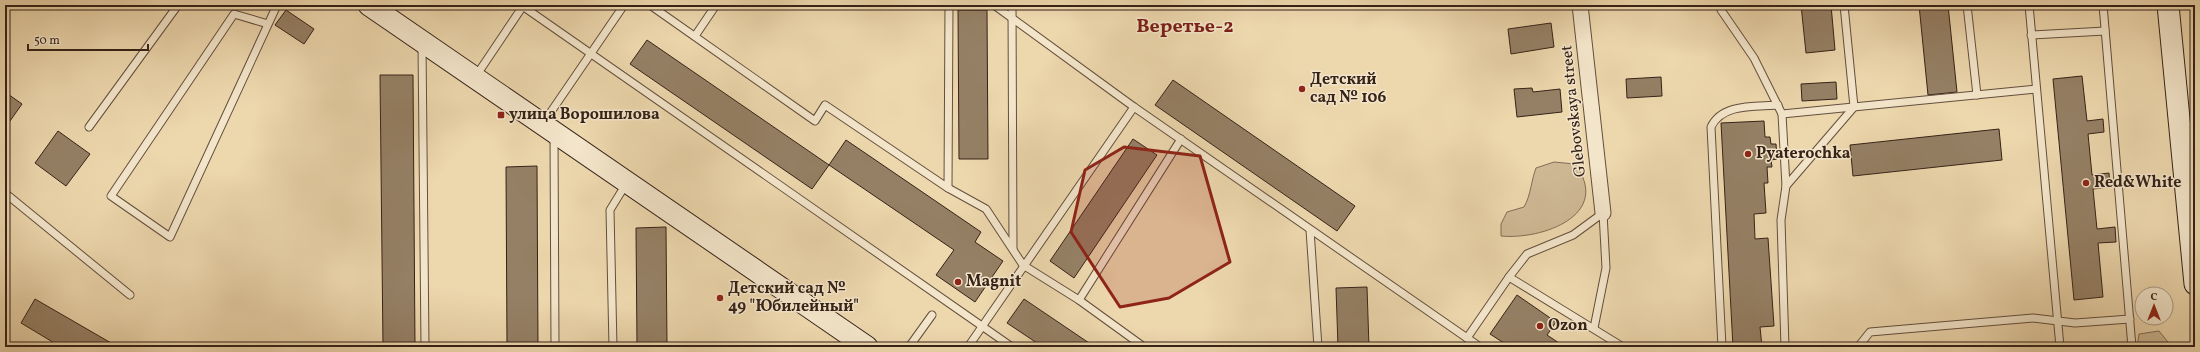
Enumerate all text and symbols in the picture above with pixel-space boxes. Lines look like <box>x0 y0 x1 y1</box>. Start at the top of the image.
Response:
district label: Веретье-2 <box>1136 13 1234 41</box>
scale bar <box>28 26 148 52</box>
text: 50 m <box>34 33 60 49</box>
street label: Glebovskaya street <box>1556 44 1592 178</box>
place label: Детский сад № 106 <box>1310 69 1387 109</box>
marker: Детский сад № 106 <box>1297 84 1307 94</box>
place label: улица Ворошилова <box>509 104 660 126</box>
marker: улица Ворошилова <box>496 110 506 120</box>
place label: Pyaterochka <box>1756 143 1851 165</box>
marker: Pyaterochka <box>1743 149 1753 159</box>
place label: Red&White <box>2094 172 2181 194</box>
marker: Red&White <box>2081 178 2091 188</box>
place label: Magnit <box>966 271 1021 293</box>
marker: Magnit <box>953 277 963 287</box>
place label: Детский сад № 49 "Юбилейный" <box>728 278 859 318</box>
north arrow <box>2134 286 2174 326</box>
text: С <box>2150 290 2158 305</box>
marker: Детский сад № 49 "Юбилейный" <box>715 293 725 303</box>
place label: Ozon <box>1548 315 1588 337</box>
marker: Ozon <box>1535 321 1545 331</box>

